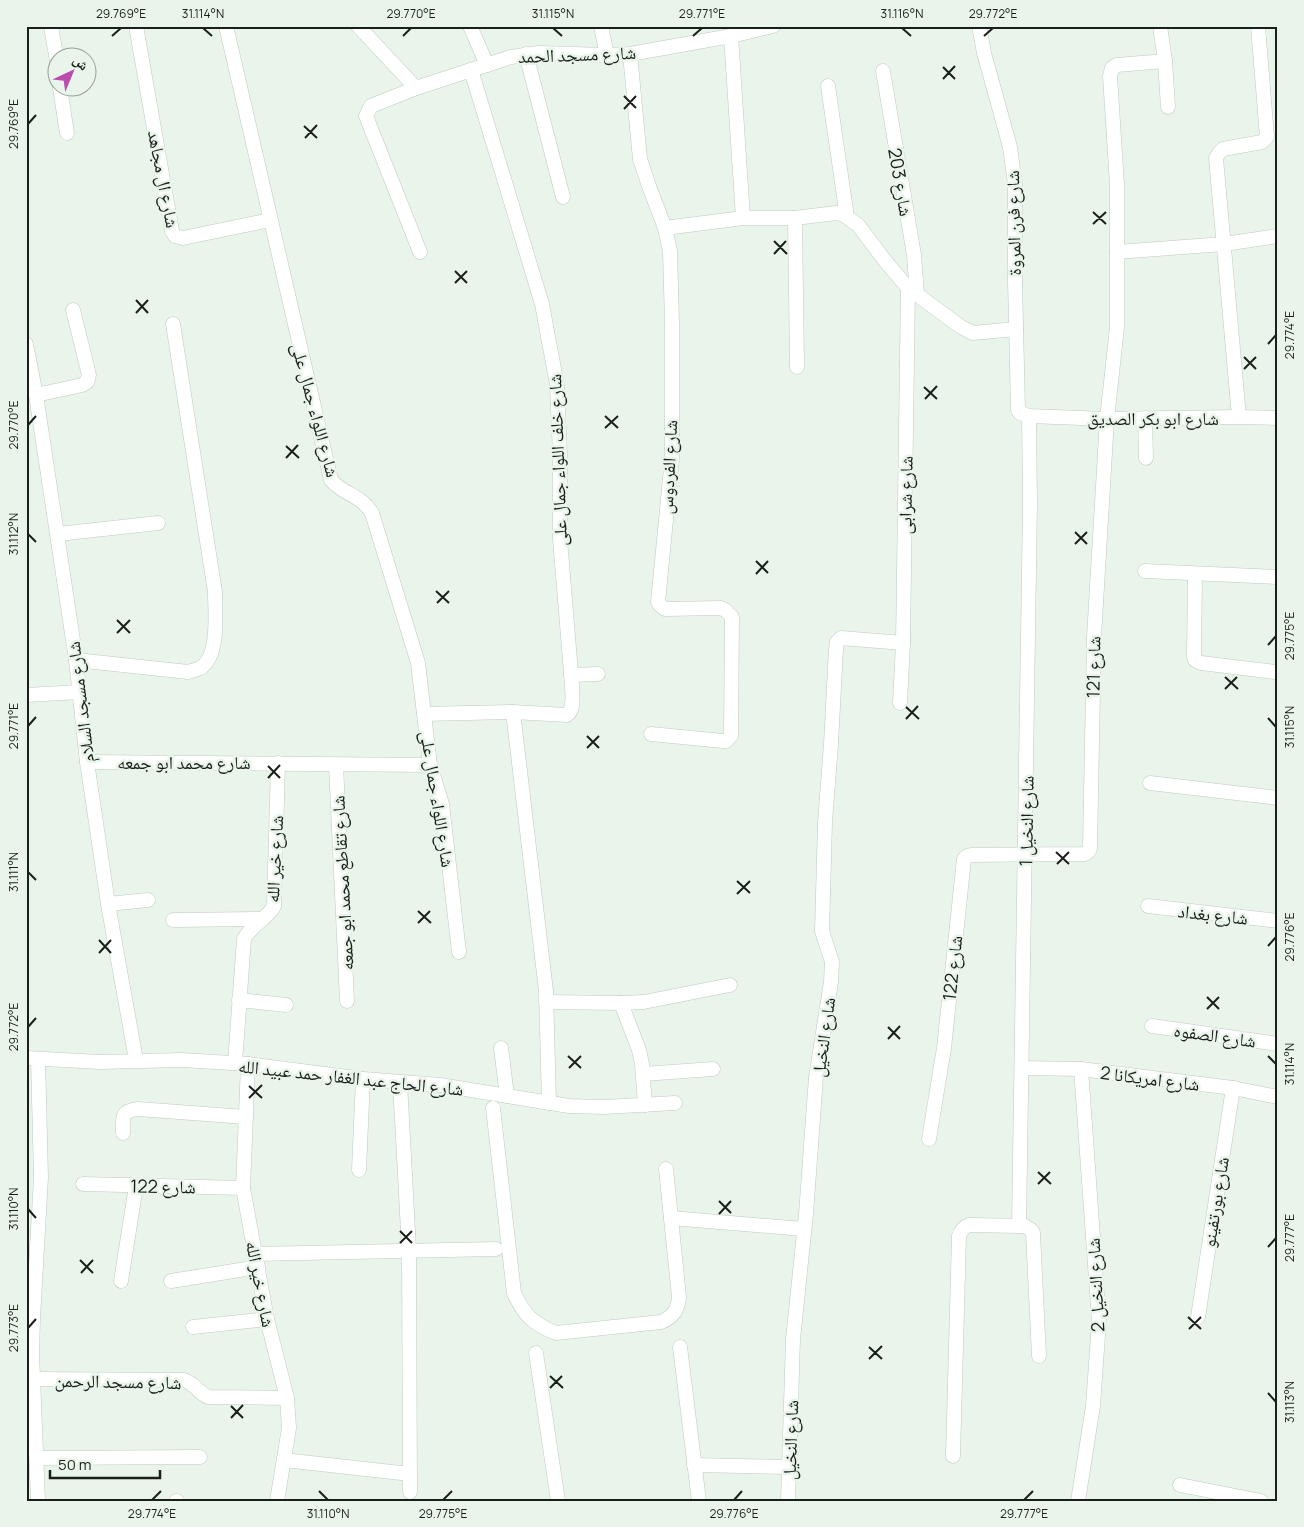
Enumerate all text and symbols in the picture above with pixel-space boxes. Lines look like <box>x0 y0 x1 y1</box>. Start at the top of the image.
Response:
text: 29.769°E <box>96 5 146 22</box>
text: 31.114°N <box>182 5 224 22</box>
text: 29.770°E <box>386 5 436 22</box>
text: 31.115°N <box>532 5 574 22</box>
text: 29.771°E <box>679 5 725 22</box>
text: 31.116°N <box>881 5 923 22</box>
text: 29.772°E <box>969 5 1017 22</box>
street label: شارع مسجد الحمد <box>518 40 636 68</box>
north arrow <box>48 48 98 98</box>
text: ش <box>69 50 93 74</box>
text: 29.769°E <box>5 99 22 149</box>
street label: شارع ال مجاهد <box>143 128 185 230</box>
street label: شارع 203 <box>883 146 919 218</box>
street label: شارع فرن المروة <box>1000 170 1026 276</box>
text: 29.774°E <box>1281 311 1298 359</box>
street label: شارع اللواء جمال على <box>287 340 345 480</box>
street label: شارع خلف اللواء جمال على <box>542 373 572 547</box>
text: 29.770°E <box>5 400 22 450</box>
street label: شارع ابو بكر الصديق <box>1087 406 1219 430</box>
street label: شارع الفردوس <box>654 419 682 515</box>
street label: شارع شرابى <box>892 456 918 534</box>
text: 31.112°N <box>5 513 22 555</box>
text: 29.775°E <box>1281 612 1298 660</box>
street label: شارع 121 <box>1080 636 1106 698</box>
street label: شارع مسجد السلام <box>61 640 100 764</box>
text: 29.771°E <box>5 703 22 749</box>
text: 31.115°N <box>1281 706 1298 748</box>
street label: شارع اللواء جمال على <box>415 729 461 869</box>
street label: شارع محمد ابو جمعه <box>117 750 251 774</box>
street label: شارع النخيل 1 <box>1013 775 1039 867</box>
street label: شارع تقاطع محمد ابو جمعه <box>325 795 360 971</box>
street label: شارع خير الله <box>260 815 288 903</box>
text: 31.111°N <box>5 852 22 892</box>
street label: شارع بغداد <box>1177 898 1249 930</box>
text: 29.776°E <box>1281 912 1298 962</box>
street label: شارع 122 <box>937 934 967 1002</box>
street label: شارع النخيل <box>806 996 840 1078</box>
text: 29.772°E <box>5 1003 22 1051</box>
street label: شارع الصفوه <box>1172 1017 1258 1053</box>
text: 31.114°N <box>1281 1043 1298 1085</box>
street label: شارع الحاج عبد الغفار حمد عبيد الله <box>237 1053 465 1102</box>
street label: شارع امريكانا 2 <box>1099 1060 1201 1096</box>
street label: شارع بورتفينو <box>1196 1155 1234 1249</box>
street label: شارع 122 <box>130 1173 196 1199</box>
text: 31.110°N <box>5 1188 22 1230</box>
text: 29.777°E <box>1281 1214 1298 1262</box>
street label: شارع النخيل 2 <box>1081 1237 1109 1333</box>
street label: شارع خير الله <box>241 1239 281 1329</box>
text: 29.773°E <box>5 1304 22 1352</box>
street label: شارع مسجد الرحمن <box>54 1368 182 1394</box>
text: 31.113°N <box>1281 1381 1298 1423</box>
street label: شارع النخيل <box>777 1399 803 1481</box>
scale bar <box>50 1447 160 1479</box>
text: 50 m <box>58 1454 92 1475</box>
text: 29.774°E <box>128 1505 176 1522</box>
text: 31.110°N <box>307 1505 349 1522</box>
text: 29.775°E <box>419 1505 467 1522</box>
text: 29.776°E <box>709 1505 759 1522</box>
text: 29.777°E <box>1000 1505 1048 1522</box>

